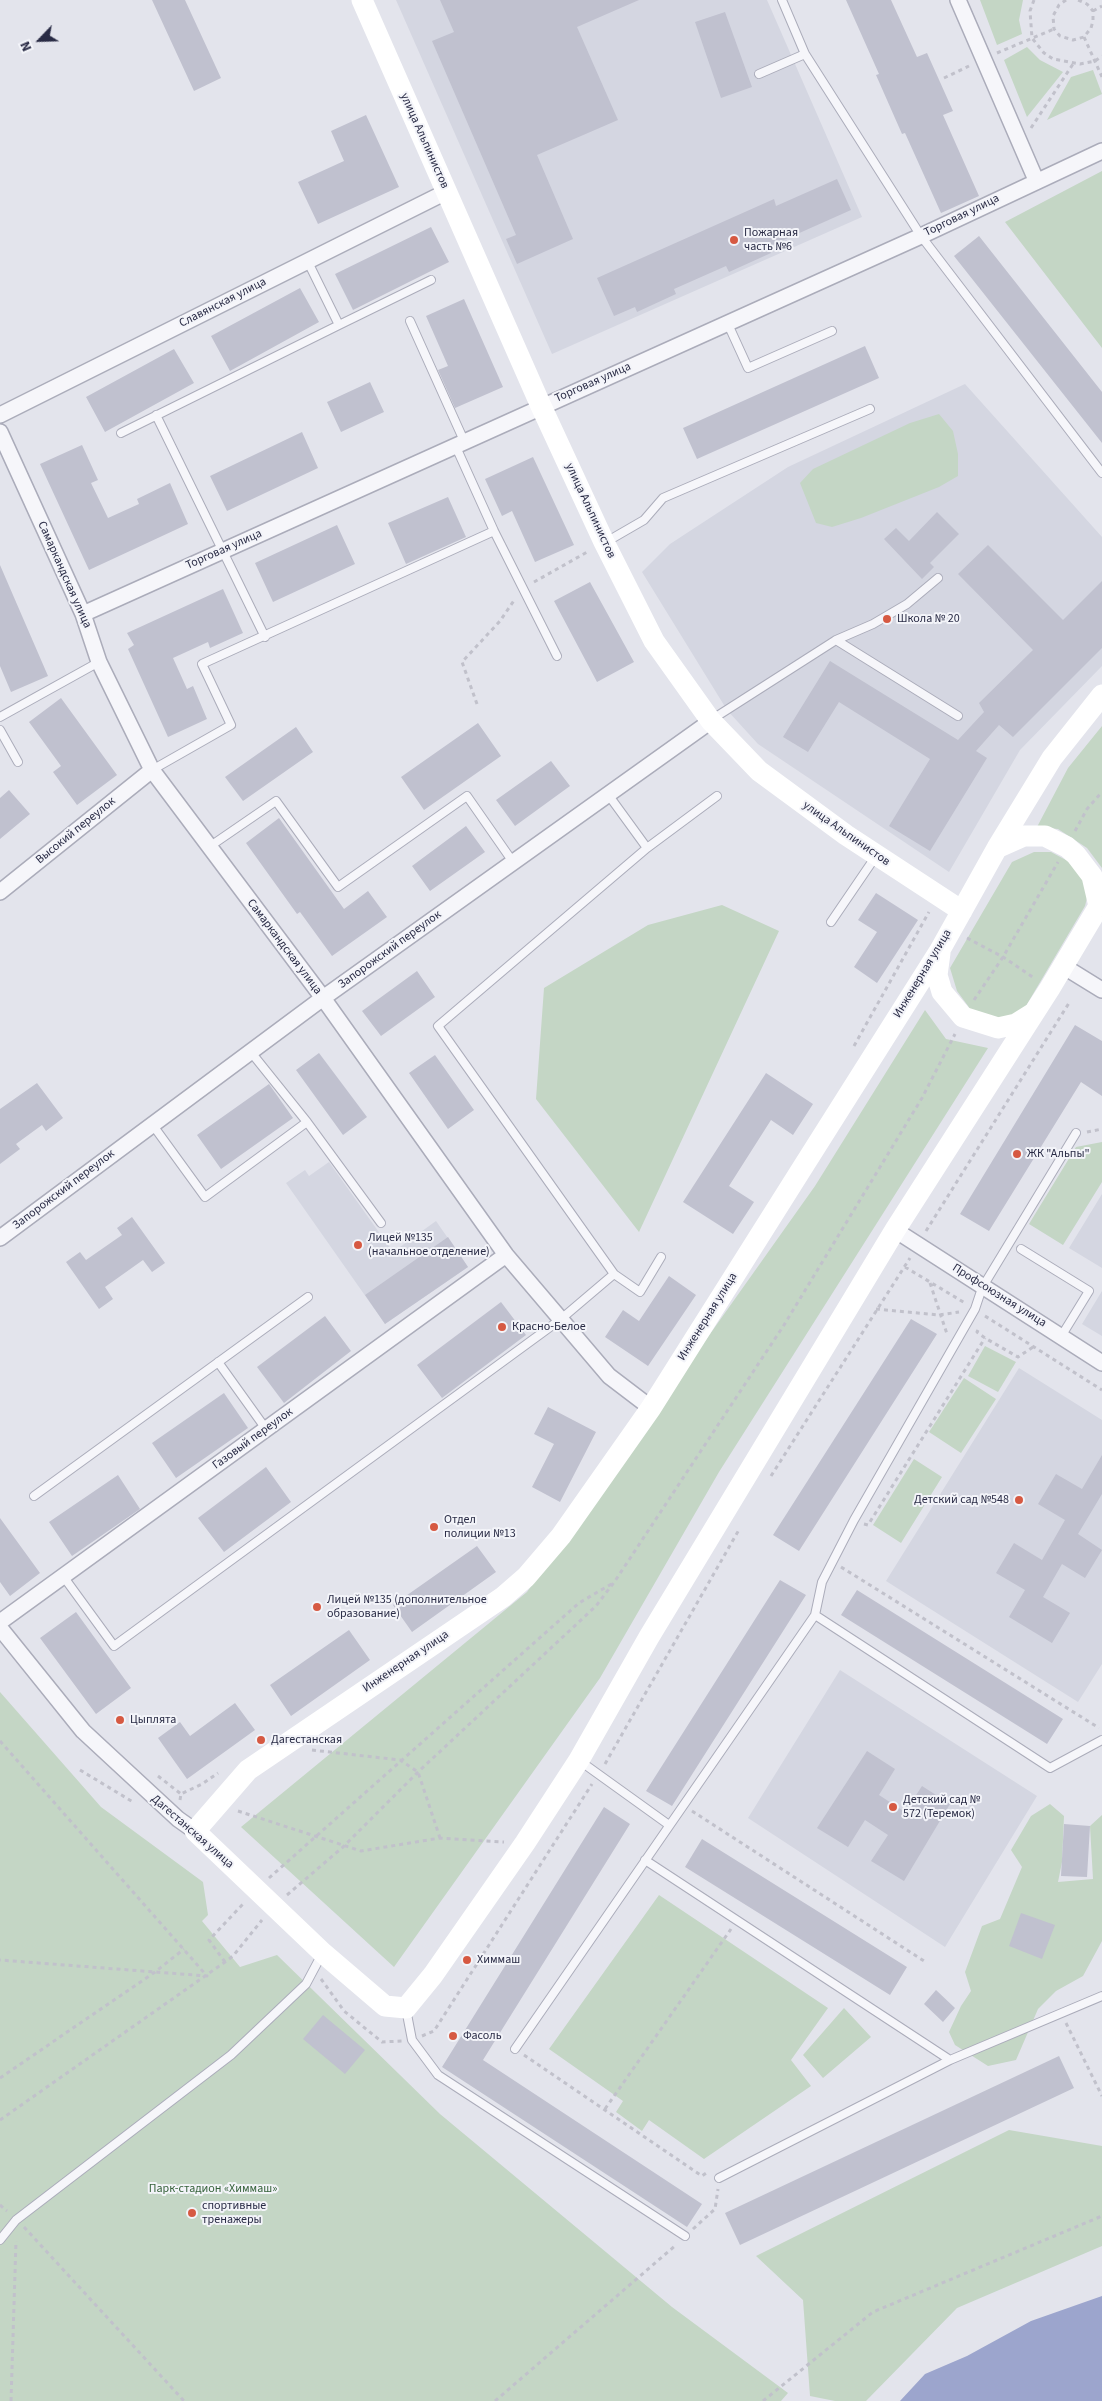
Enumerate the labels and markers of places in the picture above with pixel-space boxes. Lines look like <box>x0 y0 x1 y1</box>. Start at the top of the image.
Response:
place label: Пожарная часть №6 <box>744 226 798 254</box>
marker: Пожарная часть №6 <box>728 234 740 246</box>
place label: Школа № 20 <box>897 612 960 626</box>
marker: Школа № 20 <box>881 613 893 625</box>
place label: ЖК "Альпы" <box>1027 1147 1090 1161</box>
marker: ЖК "Альпы" <box>1011 1148 1023 1160</box>
place label: Лицей №135 (начальное отделение) <box>368 1231 490 1259</box>
marker: Лицей №135 (начальное отделение) <box>352 1239 364 1251</box>
place label: Красно-Белое <box>512 1320 586 1334</box>
marker: Красно-Белое <box>496 1321 508 1333</box>
place label: Детский сад №548 <box>914 1493 1009 1507</box>
marker: Детский сад №548 <box>1013 1494 1025 1506</box>
place label: Отдел полиции №13 <box>444 1513 516 1541</box>
marker: Отдел полиции №13 <box>428 1521 440 1533</box>
place label: Лицей №135 (дополнительное образование) <box>327 1593 487 1621</box>
marker: Лицей №135 (дополнительное образование) <box>311 1601 323 1613</box>
place label: Цыплята <box>130 1713 176 1727</box>
marker: Цыплята <box>114 1714 126 1726</box>
place label: Дагестанская <box>271 1733 342 1747</box>
marker: Дагестанская <box>255 1734 267 1746</box>
place label: Детский сад № 572 (Теремок) <box>903 1793 980 1821</box>
marker: Детский сад № 572 (Теремок) <box>887 1801 899 1813</box>
place label: Химмаш <box>477 1953 520 1967</box>
marker: Химмаш <box>461 1954 473 1966</box>
place label: Фасоль <box>463 2029 502 2043</box>
marker: Фасоль <box>447 2030 459 2042</box>
place label: спортивные тренажеры <box>202 2199 266 2227</box>
marker: спортивные тренажеры <box>186 2207 198 2219</box>

